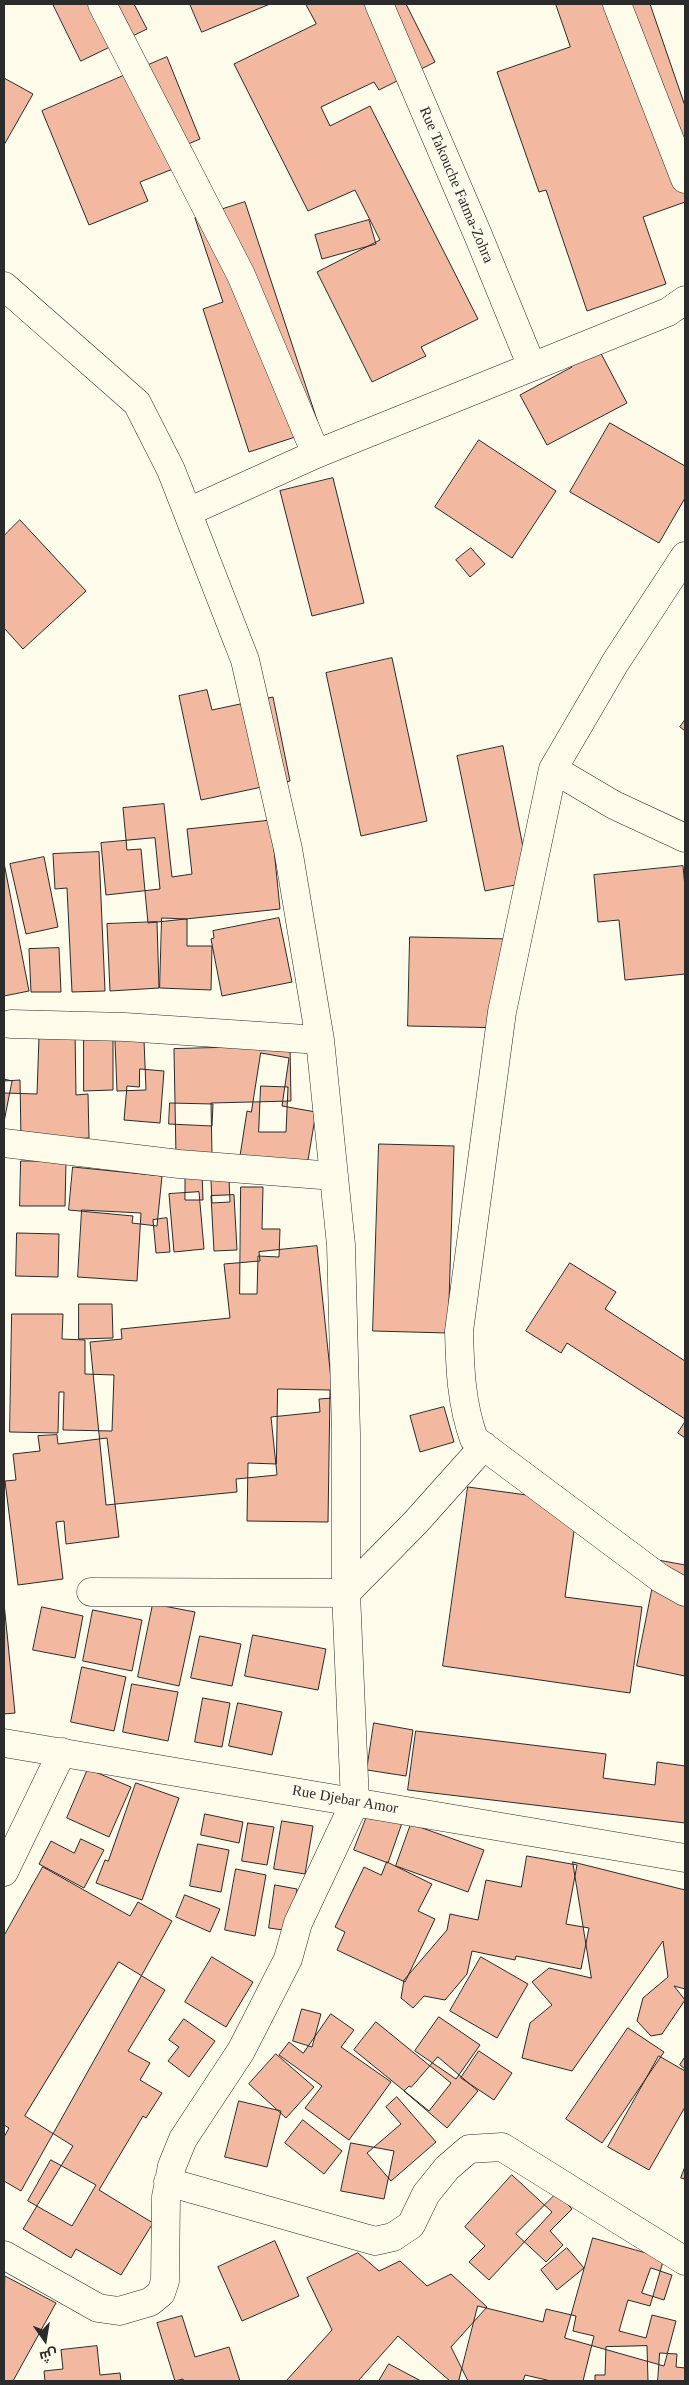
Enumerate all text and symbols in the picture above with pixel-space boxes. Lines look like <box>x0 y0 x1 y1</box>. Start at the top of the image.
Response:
street label: Rue Takouche Fatma-Zohra <box>415 104 497 266</box>
street label: Rue Djebar Amor <box>291 1782 399 1818</box>
north arrow <box>20 2315 70 2365</box>
text: ش <box>38 2346 59 2364</box>

